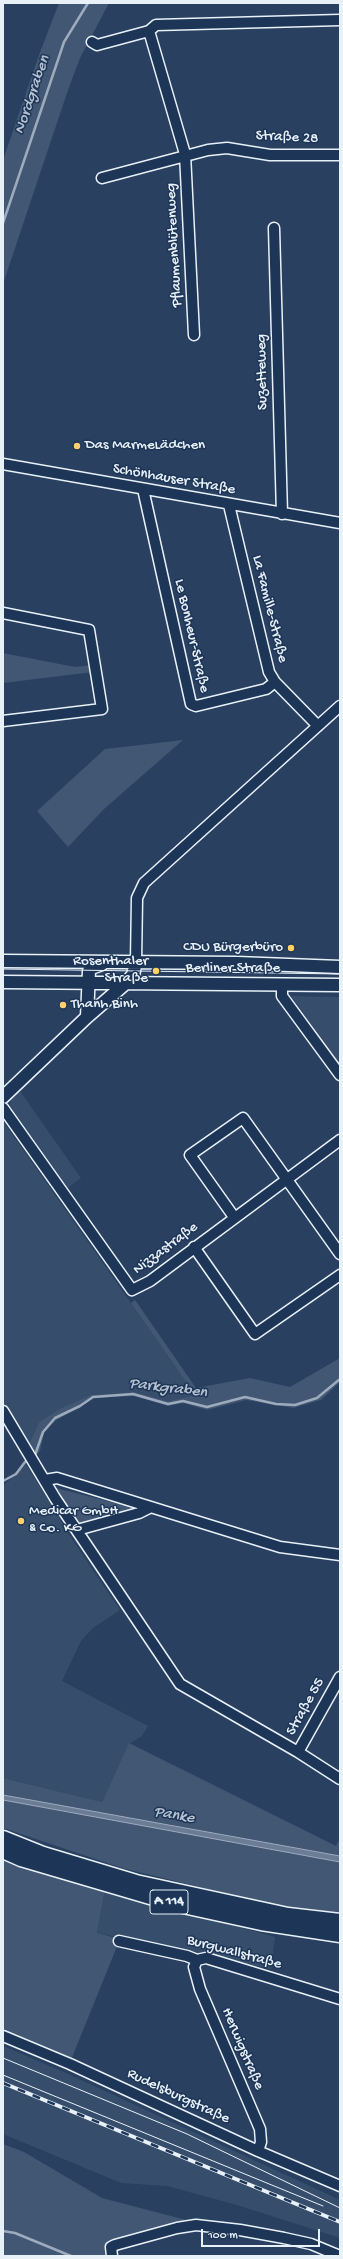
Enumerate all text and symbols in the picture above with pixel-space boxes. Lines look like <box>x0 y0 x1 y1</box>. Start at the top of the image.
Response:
water label: Nordgraben <box>11 53 55 137</box>
street label: Straße 28 <box>255 127 319 149</box>
street label: Pflaumenblütenweg <box>163 183 187 307</box>
street label: Suzetteweg <box>253 334 273 410</box>
place label: Das MarmeLädchen <box>85 437 205 455</box>
marker: Das MarmeLädchen <box>72 441 82 451</box>
street label: Schönhauser Straße <box>111 460 237 500</box>
street label: La Famille-Straße <box>247 553 291 665</box>
street label: Le Bonheur-Straße <box>169 578 213 694</box>
place label: CDU Bürgerbüro <box>183 939 283 957</box>
marker: CDU Bürgerbüro <box>286 943 296 953</box>
place label: Rosenthaler Straße <box>73 953 148 988</box>
street label: Berliner Straße <box>186 960 280 978</box>
marker: Rosenthaler Straße <box>151 966 161 976</box>
place label: Thanh Binh <box>71 996 138 1014</box>
marker: Thanh Binh <box>58 1000 68 1010</box>
street label: Nizzastraße <box>130 1219 202 1279</box>
water label: Parkgraben <box>128 1375 208 1403</box>
place label: Medicar GmbH & Co. KG <box>29 1503 118 1538</box>
marker: Medicar GmbH & Co. KG <box>16 1516 26 1526</box>
street label: Straße 55 <box>283 1675 329 1739</box>
water label: Panke <box>152 1803 196 1829</box>
road number: A 114 <box>150 1890 188 1914</box>
street label: Burgwallstraße <box>185 1932 283 1974</box>
street label: Herwigstraße <box>217 2005 267 2093</box>
street label: Rudelsburgstraße <box>124 2065 232 2129</box>
scale bar <box>203 2221 322 2247</box>
text: 100 m <box>208 2229 238 2243</box>

